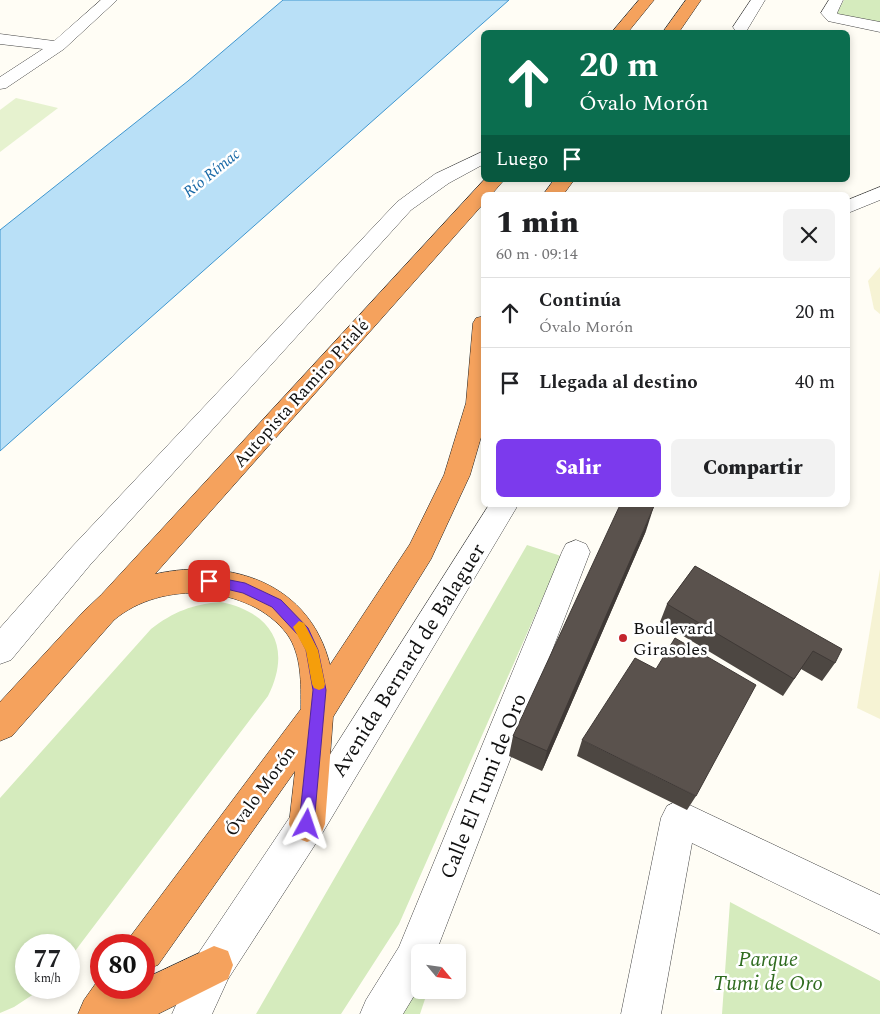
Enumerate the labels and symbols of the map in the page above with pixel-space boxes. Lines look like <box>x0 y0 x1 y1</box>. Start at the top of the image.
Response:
water label: Río Rímac <box>178 142 246 203</box>
street label: Autopista Ramiro Prialé <box>227 313 376 474</box>
street label: Avenida Bernard de Balaguer <box>324 537 494 784</box>
pin <box>188 560 230 602</box>
place label: Boulevard Girasoles <box>633 615 714 663</box>
marker: Boulevard Girasoles <box>617 632 629 644</box>
street label: Calle El Tumi de Oro <box>432 689 536 884</box>
street label: Óvalo Morón <box>218 740 303 842</box>
position arrow <box>280 797 332 849</box>
speed limit sign: 80 <box>90 934 155 999</box>
north arrow <box>411 944 466 999</box>
park label: Parque Tumi de Oro <box>713 944 823 1000</box>

